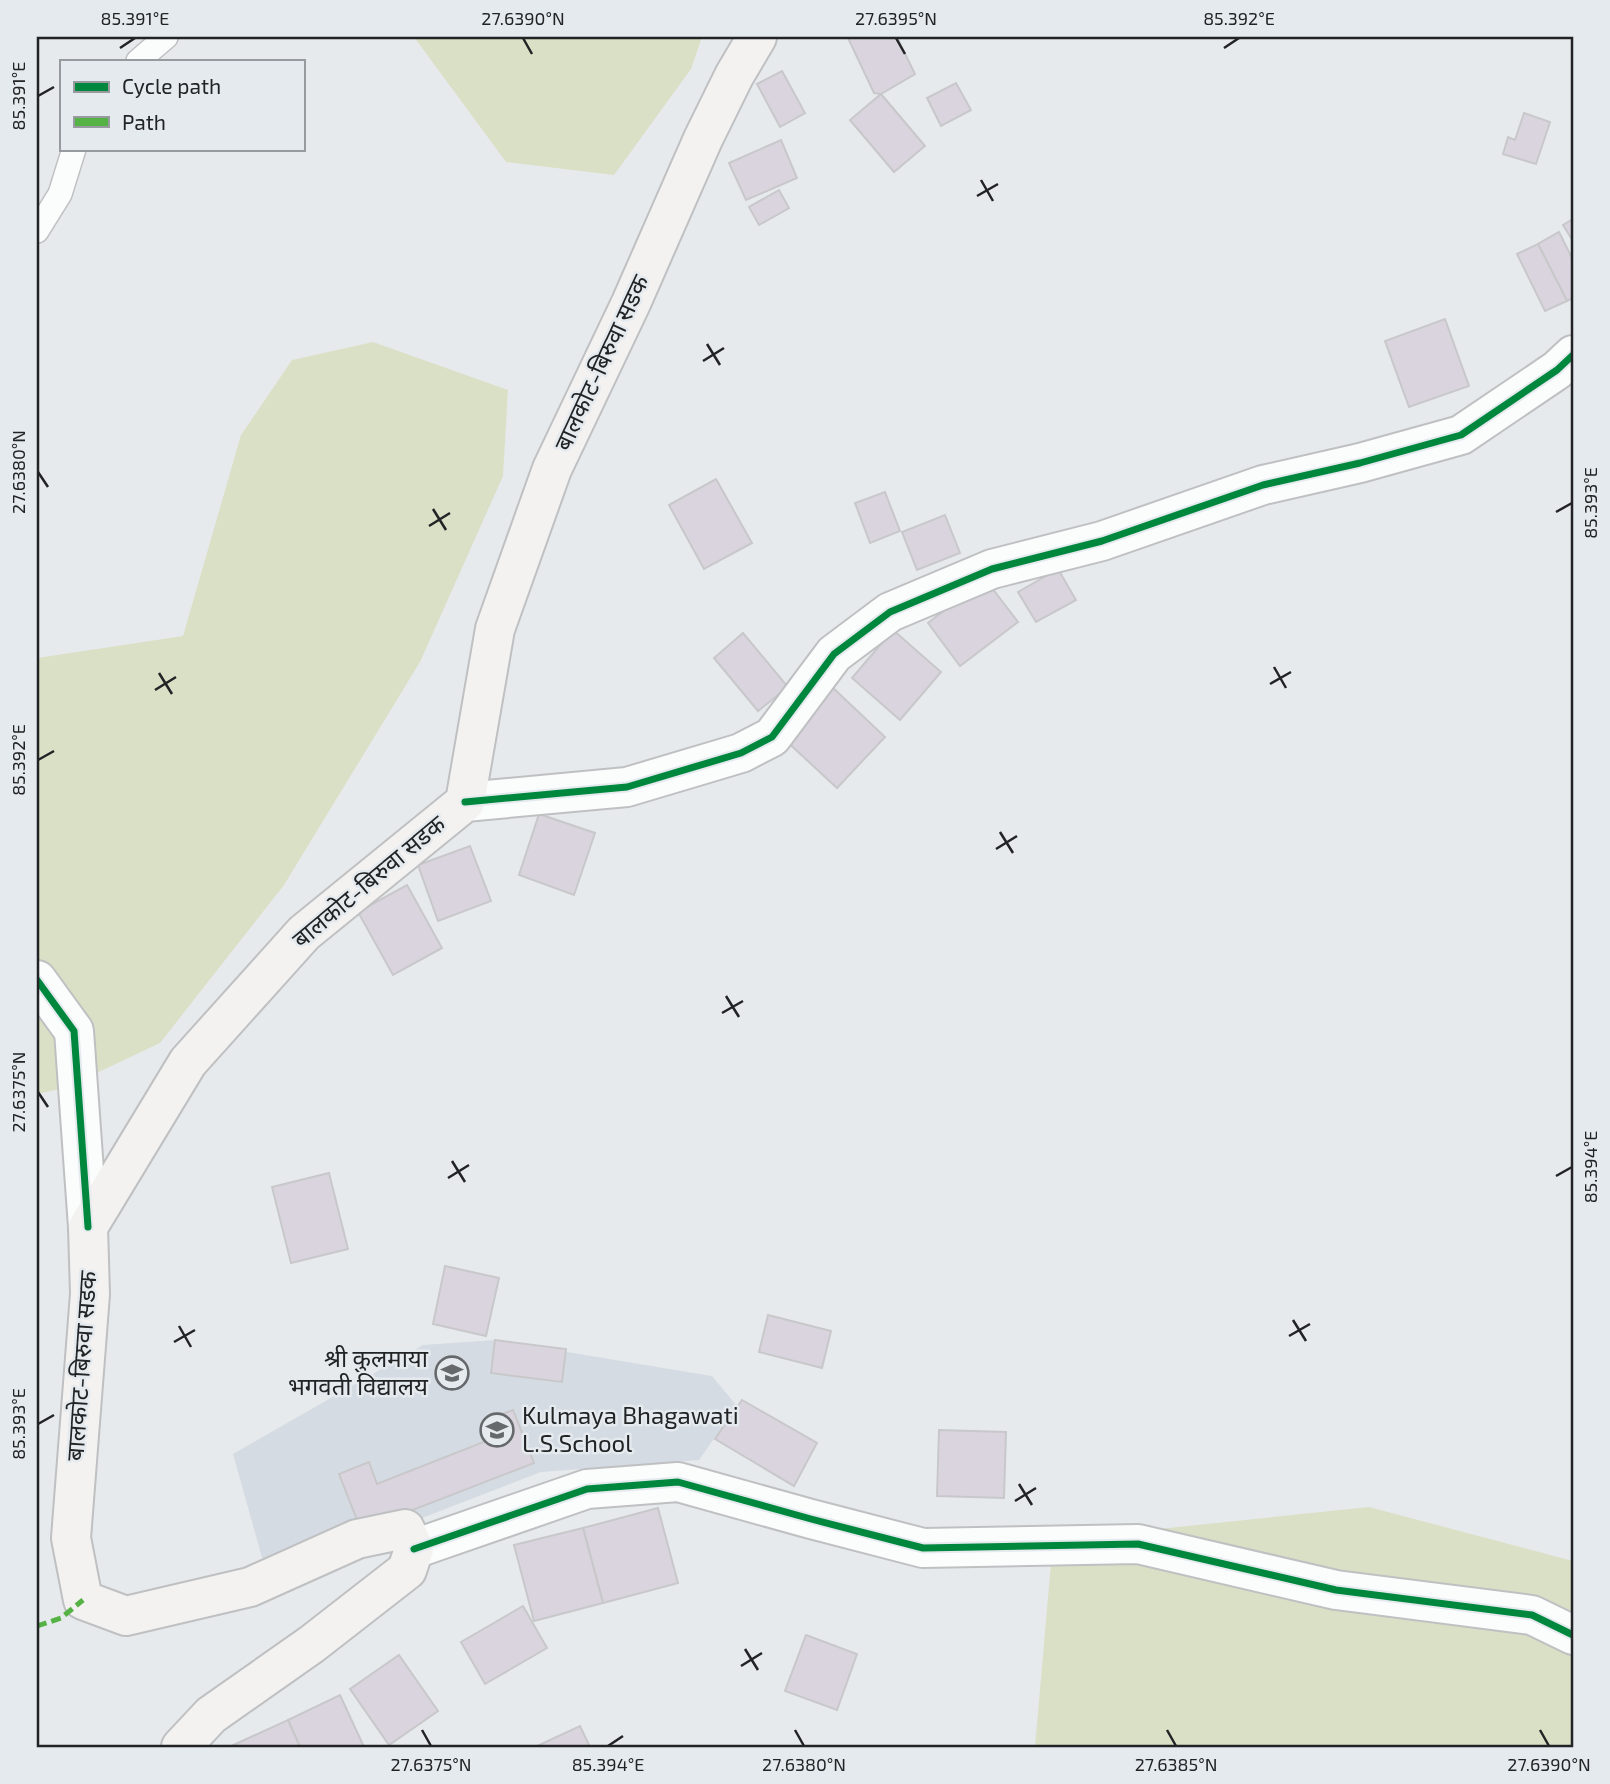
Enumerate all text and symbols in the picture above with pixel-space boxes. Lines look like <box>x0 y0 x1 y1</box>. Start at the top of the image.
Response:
text: 85.391°E <box>101 7 169 29</box>
text: 27.6390°N <box>481 7 565 29</box>
text: 27.6395°N <box>855 7 937 29</box>
text: 85.392°E <box>1203 7 1275 29</box>
legend <box>60 60 304 150</box>
text: 85.391°E <box>7 62 29 130</box>
text: Cycle path <box>122 73 221 98</box>
text: Path <box>122 109 166 134</box>
street label: बालकोट-बिरुवा सडक <box>547 269 654 455</box>
text: 27.6380°N <box>7 430 29 514</box>
text: 85.393°E <box>1579 467 1601 539</box>
text: 85.392°E <box>7 724 29 796</box>
street label: बालकोट-बिरुवा सडक <box>286 808 451 953</box>
text: 27.6375°N <box>7 1051 29 1133</box>
text: 85.394°E <box>1579 1131 1601 1203</box>
street label: बालकोट-बिरुवा सडक <box>59 1269 102 1462</box>
place label: श्री कुलमाया भगवती विद्यालय <box>288 1343 429 1400</box>
school or university icon: श्री कुलमाया भगवती विद्यालय <box>433 1354 471 1392</box>
text: 85.393°E <box>7 1388 29 1460</box>
place label: Kulmaya Bhagawati L.S.School <box>522 1400 739 1457</box>
school or university icon: Kulmaya Bhagawati L.S.School <box>478 1411 516 1449</box>
text: 27.6375°N <box>390 1753 472 1775</box>
text: 85.394°E <box>572 1753 644 1775</box>
text: 27.6380°N <box>762 1753 846 1775</box>
text: 27.6385°N <box>1135 1753 1217 1775</box>
text: 27.6390°N <box>1507 1753 1591 1775</box>

